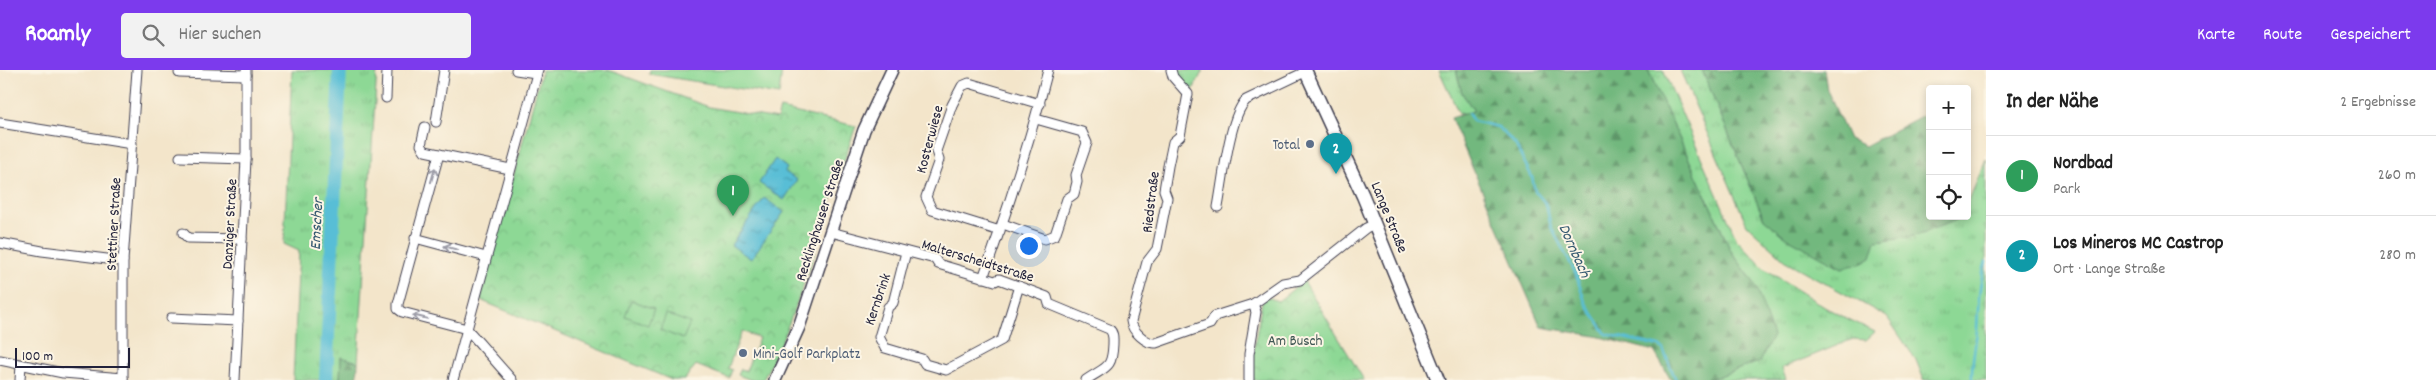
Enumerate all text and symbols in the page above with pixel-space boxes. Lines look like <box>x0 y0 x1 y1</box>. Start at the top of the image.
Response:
search box <box>121 13 471 58</box>
text: Roamly <box>25 18 91 52</box>
icon: search <box>139 21 167 49</box>
text: Hier suchen <box>179 22 261 49</box>
text: Karte <box>2197 23 2235 48</box>
text: Route <box>2263 23 2302 48</box>
text: Gespeichert <box>2330 23 2411 48</box>
map controls <box>1926 85 1971 220</box>
button: + <box>1926 85 1971 130</box>
text: In der Nähe <box>2006 88 2098 118</box>
text: 2 Ergebnisse <box>2340 91 2416 114</box>
street label: Kosterwiese <box>911 103 951 176</box>
button: − <box>1926 130 1971 175</box>
pin: 2 <box>1320 133 1352 174</box>
place label: Total <box>1273 135 1300 157</box>
marker: Total <box>1304 138 1316 150</box>
text: Nordbad <box>2053 151 2113 178</box>
street label: Recklinghauser Straße <box>791 157 851 284</box>
text: 1 <box>2020 164 2024 187</box>
text: 260 m <box>2378 164 2416 187</box>
one-way arrow <box>428 167 438 183</box>
street label: Riedstraße <box>1137 170 1167 234</box>
pin: 1 <box>717 175 749 216</box>
button: locate <box>1926 175 1971 220</box>
street label: Stettiner Straße <box>102 176 128 271</box>
street label: Danziger Straße <box>218 178 244 270</box>
text: Park <box>2053 178 2080 201</box>
street label: Lange Straße <box>1364 179 1413 257</box>
water label: Emscher <box>305 196 330 251</box>
water label: Dornbach <box>1552 220 1596 282</box>
text: Los Mineros MC Castrop <box>2053 231 2224 258</box>
your location <box>1016 233 1042 259</box>
street label: Malterscheidtstraße <box>919 234 1037 290</box>
one-way arrow <box>443 243 459 252</box>
text: 2 <box>2019 244 2026 267</box>
text: 280 m <box>2379 244 2416 267</box>
text: Ort · Lange Straße <box>2053 258 2165 281</box>
street label: Kernbrink <box>860 271 898 329</box>
one-way arrow <box>413 311 429 321</box>
park label: Am Busch <box>1268 331 1322 353</box>
place label: Mini-Golf Parkplatz <box>753 344 860 366</box>
scale bar <box>15 345 130 368</box>
text: 100 m <box>22 347 53 367</box>
marker: Mini-Golf Parkplatz <box>737 347 749 359</box>

